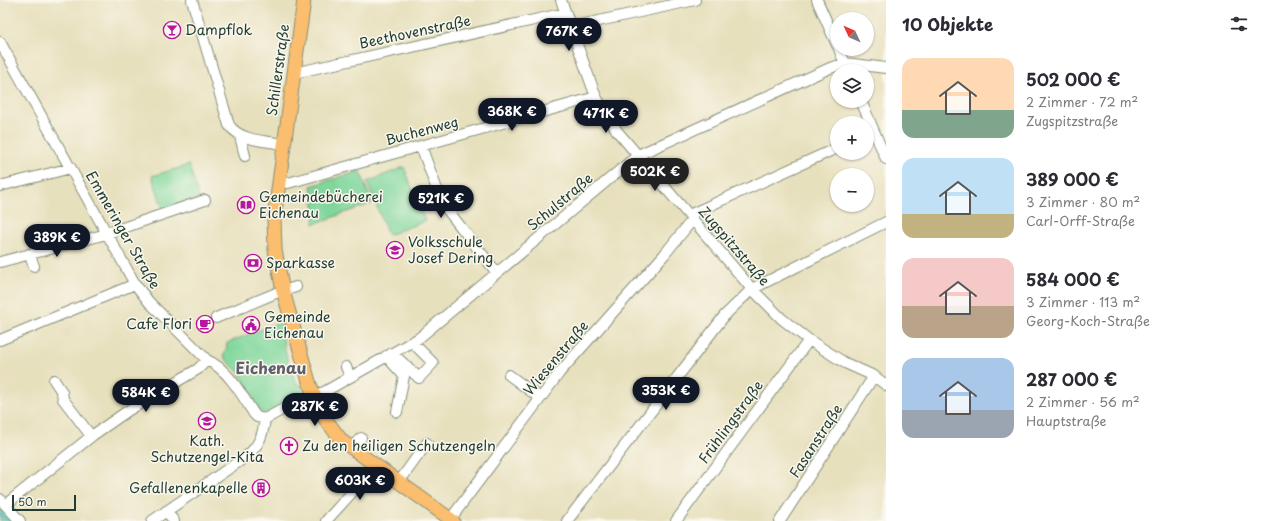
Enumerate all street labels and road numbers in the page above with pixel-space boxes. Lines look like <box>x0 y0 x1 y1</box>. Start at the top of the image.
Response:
street label: Beethovenstraße <box>357 9 473 54</box>
street label: Schillerstraße <box>261 23 294 117</box>
street label: Buchenweg <box>383 111 461 150</box>
street label: Emmeringer Straße <box>81 167 166 293</box>
street label: Schulstraße <box>522 168 597 235</box>
street label: Zugspitzstraße <box>694 201 775 290</box>
street label: Wiesenstraße <box>518 316 593 400</box>
street label: Frühlingstraße <box>693 376 768 468</box>
street label: Fasanstraße <box>784 400 847 482</box>

